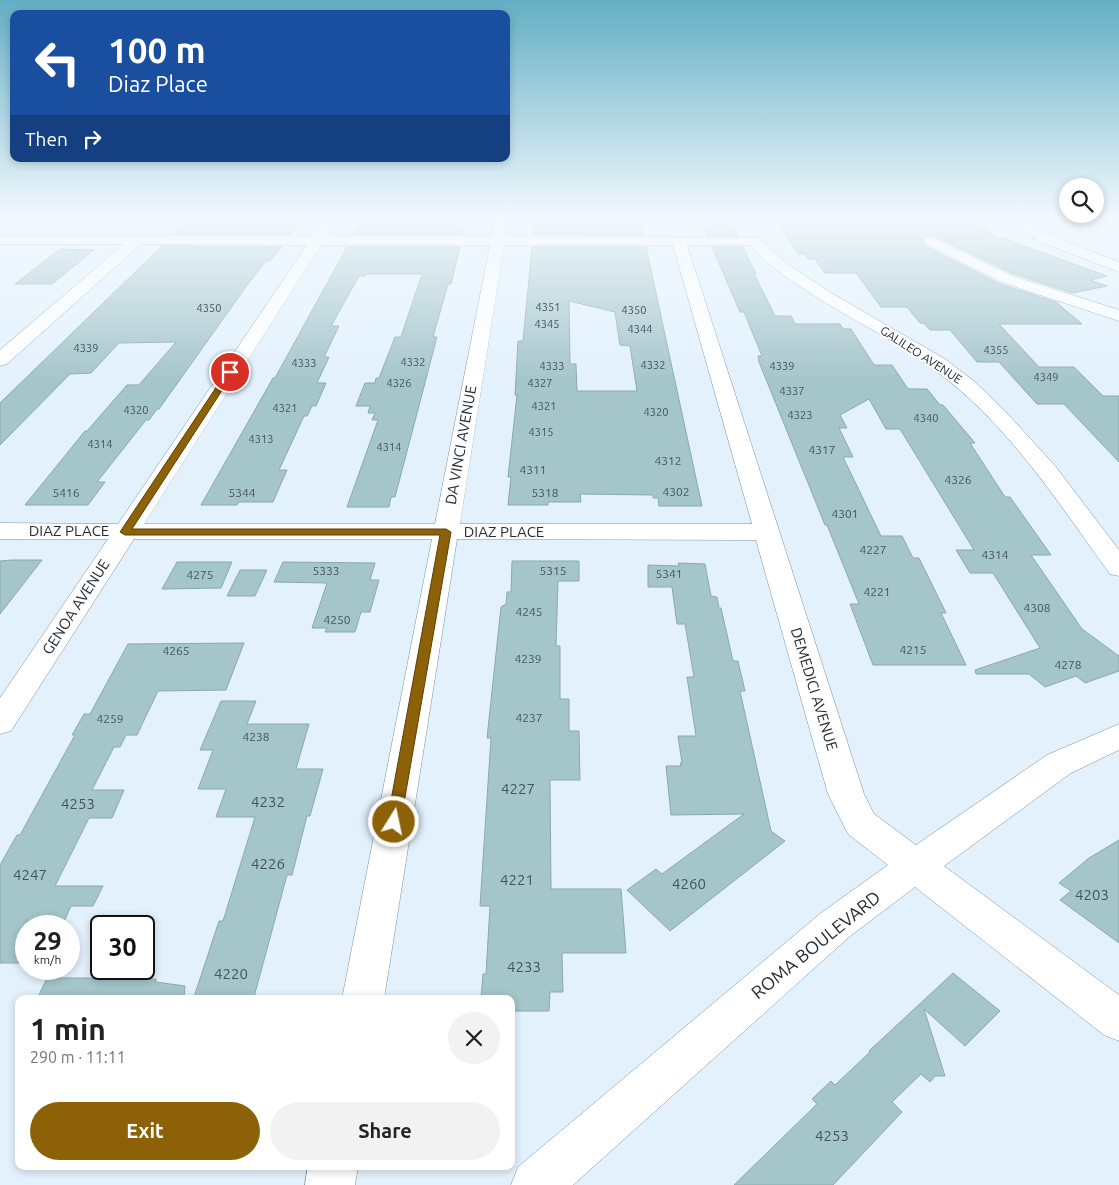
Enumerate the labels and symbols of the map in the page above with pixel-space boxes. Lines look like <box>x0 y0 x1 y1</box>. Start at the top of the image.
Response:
house number: 4351 <box>536 301 560 313</box>
house number: 4350 <box>197 302 221 314</box>
house number: 4350 <box>622 304 646 316</box>
house number: 4345 <box>535 318 559 330</box>
house number: 4344 <box>628 323 652 335</box>
street label: GALILEO AVENUE <box>878 323 965 386</box>
house number: 4339 <box>74 342 98 354</box>
house number: 4355 <box>984 344 1008 356</box>
pin <box>209 351 251 393</box>
house number: 4332 <box>401 356 425 368</box>
house number: 4333 <box>292 357 316 369</box>
house number: 4332 <box>641 359 665 371</box>
house number: 4333 <box>540 360 564 372</box>
house number: 4339 <box>770 360 794 372</box>
house number: 4349 <box>1034 371 1058 383</box>
house number: 4326 <box>387 377 411 389</box>
house number: 4327 <box>528 377 552 389</box>
street label: DA VINCI AVENUE <box>442 384 479 506</box>
house number: 4337 <box>780 385 804 397</box>
house number: 4321 <box>532 400 556 412</box>
house number: 4321 <box>273 402 297 414</box>
house number: 4320 <box>124 404 148 416</box>
house number: 4320 <box>644 406 668 418</box>
house number: 4323 <box>788 409 812 421</box>
house number: 4340 <box>914 412 938 424</box>
house number: 4315 <box>529 426 553 438</box>
house number: 4313 <box>249 433 273 445</box>
house number: 4314 <box>88 438 112 450</box>
house number: 4314 <box>377 441 401 453</box>
house number: 4317 <box>808 443 836 456</box>
house number: 4312 <box>654 454 682 467</box>
house number: 4311 <box>519 463 547 476</box>
house number: 4326 <box>944 473 972 486</box>
house number: 4302 <box>662 485 690 498</box>
house number: 5416 <box>52 486 80 499</box>
house number: 5344 <box>228 486 256 499</box>
house number: 5318 <box>531 486 559 499</box>
house number: 4301 <box>831 507 859 520</box>
street label: DIAZ PLACE <box>29 522 109 539</box>
street label: DIAZ PLACE <box>464 523 544 540</box>
house number: 4227 <box>859 543 887 556</box>
house number: 4314 <box>981 548 1009 561</box>
street label: GENOA AVENUE <box>38 556 113 657</box>
house number: 5333 <box>312 564 340 577</box>
house number: 5315 <box>539 564 567 577</box>
house number: 5341 <box>655 567 683 580</box>
house number: 4275 <box>186 568 214 581</box>
house number: 4221 <box>863 585 891 598</box>
house number: 4308 <box>1023 601 1051 614</box>
house number: 4245 <box>515 605 543 618</box>
house number: 4250 <box>323 613 351 626</box>
street label: DEMEDICI AVENUE <box>788 625 841 752</box>
house number: 4215 <box>899 643 927 656</box>
house number: 4265 <box>162 644 190 657</box>
house number: 4239 <box>514 652 542 665</box>
house number: 4278 <box>1054 658 1082 671</box>
house number: 4237 <box>515 711 543 724</box>
house number: 4259 <box>96 712 124 725</box>
house number: 4238 <box>242 730 270 743</box>
house number: 4227 <box>501 780 535 797</box>
house number: 4232 <box>251 793 285 810</box>
house number: 4253 <box>61 795 95 812</box>
position arrow <box>367 795 419 847</box>
house number: 4226 <box>251 855 285 872</box>
house number: 4247 <box>13 866 47 883</box>
house number: 4221 <box>500 871 534 888</box>
house number: 4260 <box>672 875 706 892</box>
street label: ROMA BOULEVARD <box>747 886 884 1002</box>
house number: 4203 <box>1075 886 1109 903</box>
speed limit sign: 30 <box>90 915 155 980</box>
house number: 4233 <box>507 958 541 975</box>
house number: 4220 <box>214 965 248 982</box>
house number: 4253 <box>815 1127 849 1144</box>

